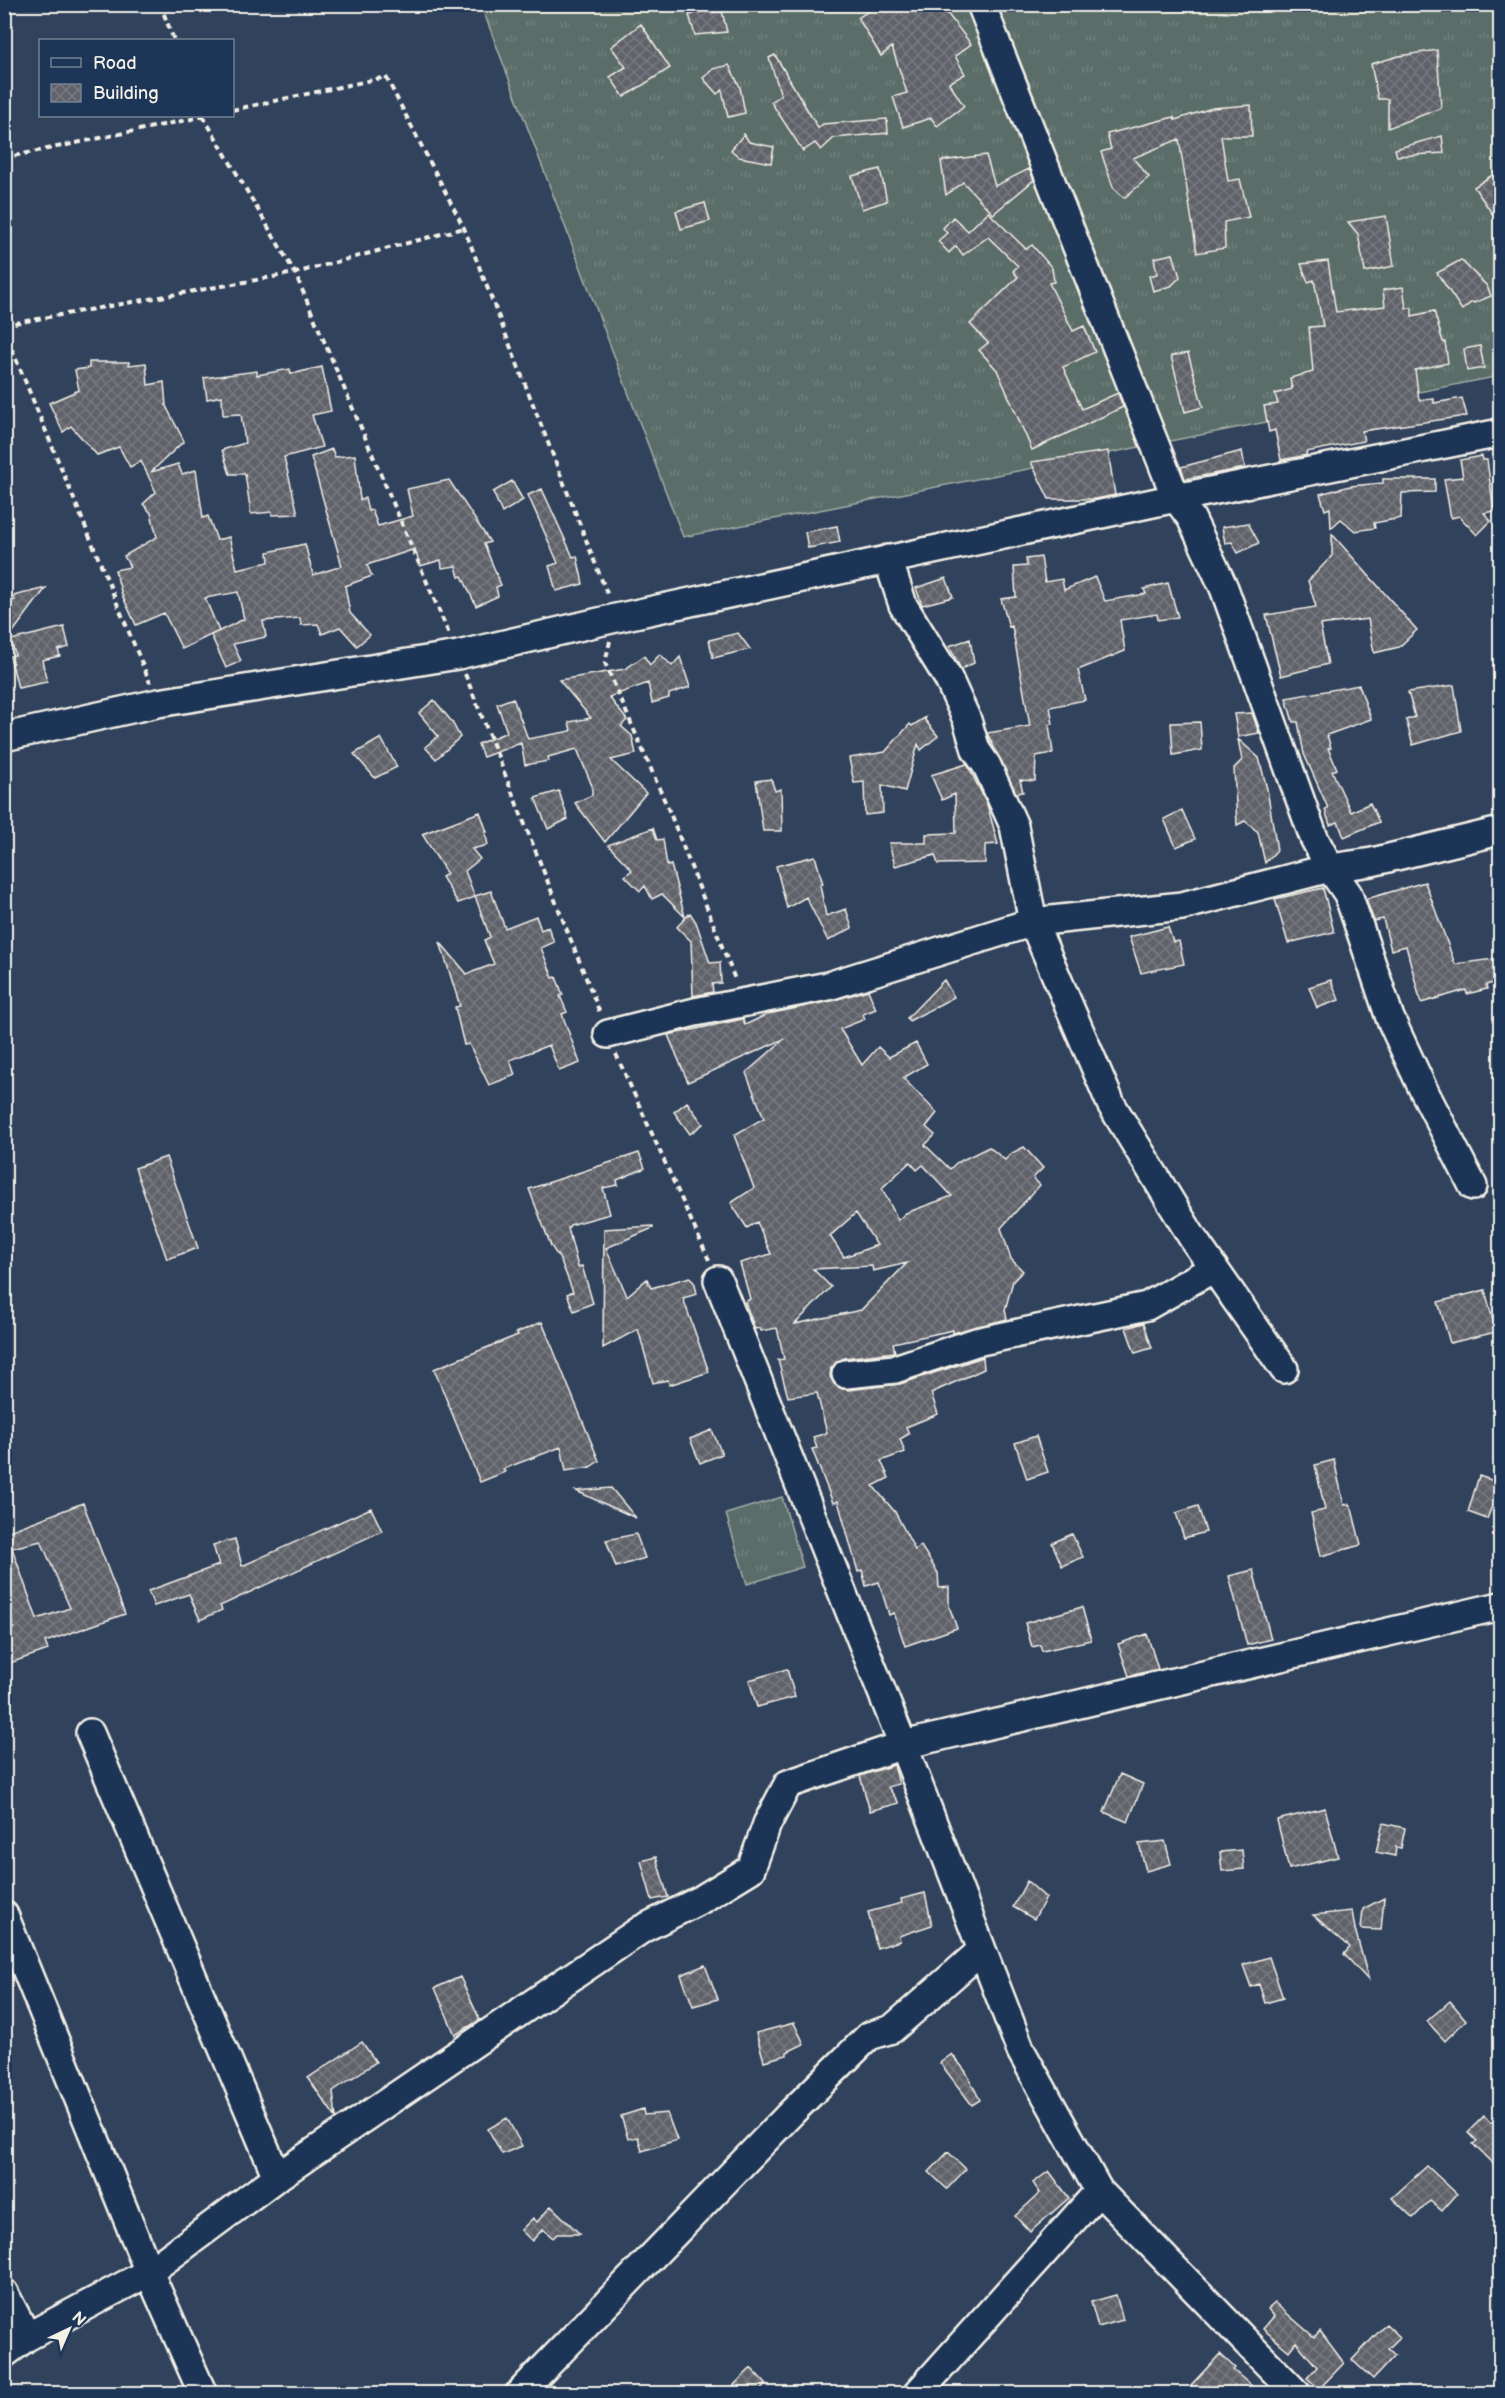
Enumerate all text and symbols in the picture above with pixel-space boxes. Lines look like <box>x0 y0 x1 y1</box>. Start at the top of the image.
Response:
legend <box>39 39 234 117</box>
text: Road <box>93 53 137 74</box>
text: Building <box>93 83 159 104</box>
north arrow <box>39 2299 99 2359</box>
text: N <box>67 2308 89 2330</box>

